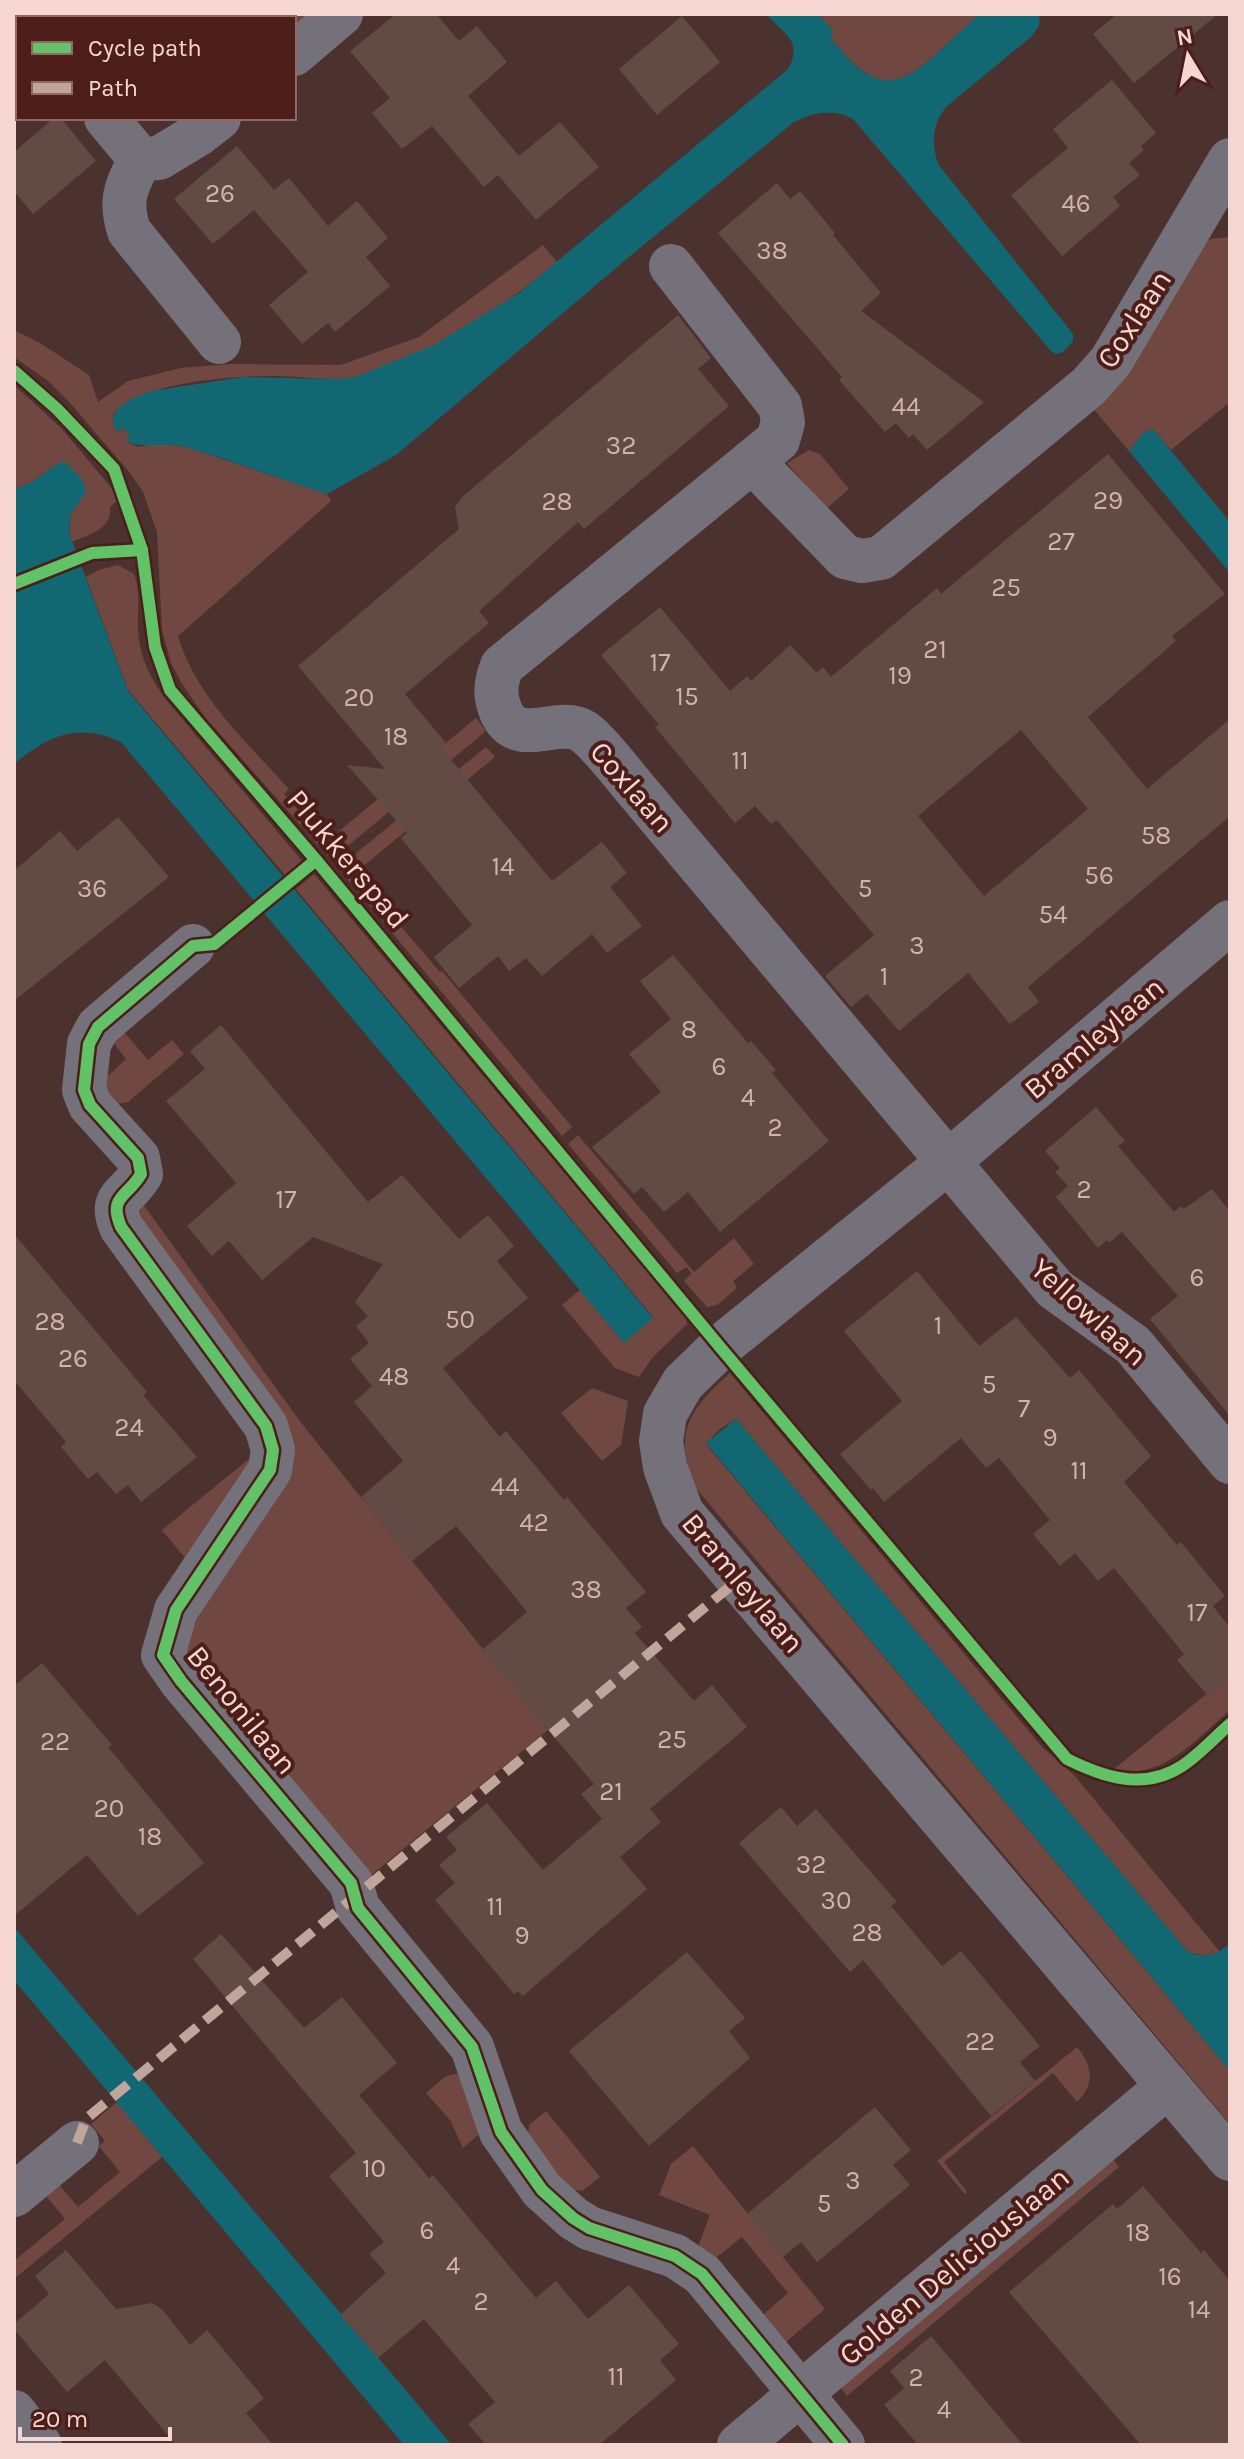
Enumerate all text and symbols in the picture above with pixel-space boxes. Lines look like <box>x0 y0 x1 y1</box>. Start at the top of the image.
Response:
legend <box>16 16 296 120</box>
north arrow <box>1148 16 1228 96</box>
text: N <box>1175 23 1195 51</box>
text: Cycle path <box>88 34 202 62</box>
text: Path <box>88 74 138 102</box>
house number: 26 <box>205 178 235 209</box>
house number: 46 <box>1061 188 1091 219</box>
house number: 38 <box>756 235 788 266</box>
street label: Coxlaan <box>1089 263 1179 375</box>
house number: 44 <box>891 391 921 422</box>
house number: 32 <box>606 430 636 461</box>
house number: 29 <box>1093 485 1123 516</box>
house number: 28 <box>541 486 573 517</box>
house number: 27 <box>1047 526 1075 557</box>
house number: 25 <box>991 572 1021 603</box>
house number: 21 <box>923 634 947 665</box>
house number: 17 <box>650 647 670 678</box>
house number: 19 <box>888 660 912 691</box>
house number: 15 <box>675 681 699 712</box>
house number: 20 <box>344 682 374 713</box>
house number: 18 <box>384 721 408 752</box>
street label: Coxlaan <box>582 734 682 840</box>
house number: 11 <box>731 745 749 776</box>
street label: Plukkerspad <box>279 782 417 936</box>
house number: 58 <box>1141 820 1171 851</box>
house number: 14 <box>491 851 515 882</box>
house number: 56 <box>1084 860 1114 891</box>
house number: 36 <box>77 873 107 904</box>
house number: 5 <box>858 873 872 904</box>
house number: 54 <box>1038 899 1068 930</box>
house number: 3 <box>909 930 925 961</box>
house number: 1 <box>880 961 888 992</box>
street label: Bramleylaan <box>1017 969 1171 1107</box>
house number: 8 <box>681 1014 697 1045</box>
house number: 6 <box>712 1051 726 1082</box>
house number: 4 <box>741 1082 755 1113</box>
house number: 2 <box>767 1112 783 1143</box>
house number: 2 <box>1076 1174 1092 1205</box>
house number: 17 <box>276 1184 296 1215</box>
street label: Yellowlaan <box>1023 1250 1155 1374</box>
house number: 6 <box>1190 1262 1204 1293</box>
house number: 50 <box>445 1304 475 1335</box>
house number: 28 <box>34 1306 66 1337</box>
house number: 1 <box>934 1310 942 1341</box>
house number: 26 <box>58 1343 88 1374</box>
house number: 48 <box>379 1361 409 1392</box>
house number: 5 <box>982 1369 996 1400</box>
house number: 7 <box>1018 1393 1030 1424</box>
house number: 24 <box>114 1412 144 1443</box>
house number: 9 <box>1042 1422 1058 1453</box>
house number: 11 <box>1070 1455 1088 1486</box>
house number: 44 <box>490 1471 520 1502</box>
street label: Bramleylaan <box>674 1506 812 1660</box>
house number: 42 <box>519 1507 549 1538</box>
house number: 38 <box>570 1574 602 1605</box>
house number: 17 <box>1187 1597 1207 1628</box>
street label: Benonilaan <box>179 1638 305 1782</box>
house number: 25 <box>657 1724 687 1755</box>
house number: 22 <box>40 1726 70 1757</box>
house number: 21 <box>599 1776 623 1807</box>
house number: 20 <box>94 1793 124 1824</box>
house number: 18 <box>138 1821 162 1852</box>
house number: 32 <box>796 1849 826 1880</box>
house number: 30 <box>821 1885 851 1916</box>
house number: 11 <box>486 1891 504 1922</box>
house number: 28 <box>851 1917 883 1948</box>
house number: 9 <box>514 1920 530 1951</box>
house number: 22 <box>965 2026 995 2057</box>
house number: 10 <box>362 2153 386 2184</box>
street label: Golden Deliciouslaan <box>832 2159 1076 2373</box>
house number: 3 <box>845 2165 861 2196</box>
house number: 5 <box>817 2188 831 2219</box>
house number: 6 <box>420 2215 434 2246</box>
house number: 18 <box>1126 2217 1150 2248</box>
house number: 4 <box>446 2250 460 2281</box>
house number: 16 <box>1158 2261 1182 2292</box>
house number: 2 <box>473 2286 489 2317</box>
house number: 14 <box>1187 2294 1211 2325</box>
house number: 11 <box>607 2361 625 2392</box>
house number: 2 <box>908 2362 924 2393</box>
scale bar <box>20 2391 170 2441</box>
house number: 4 <box>937 2394 951 2425</box>
text: 20 m <box>32 2405 88 2433</box>

